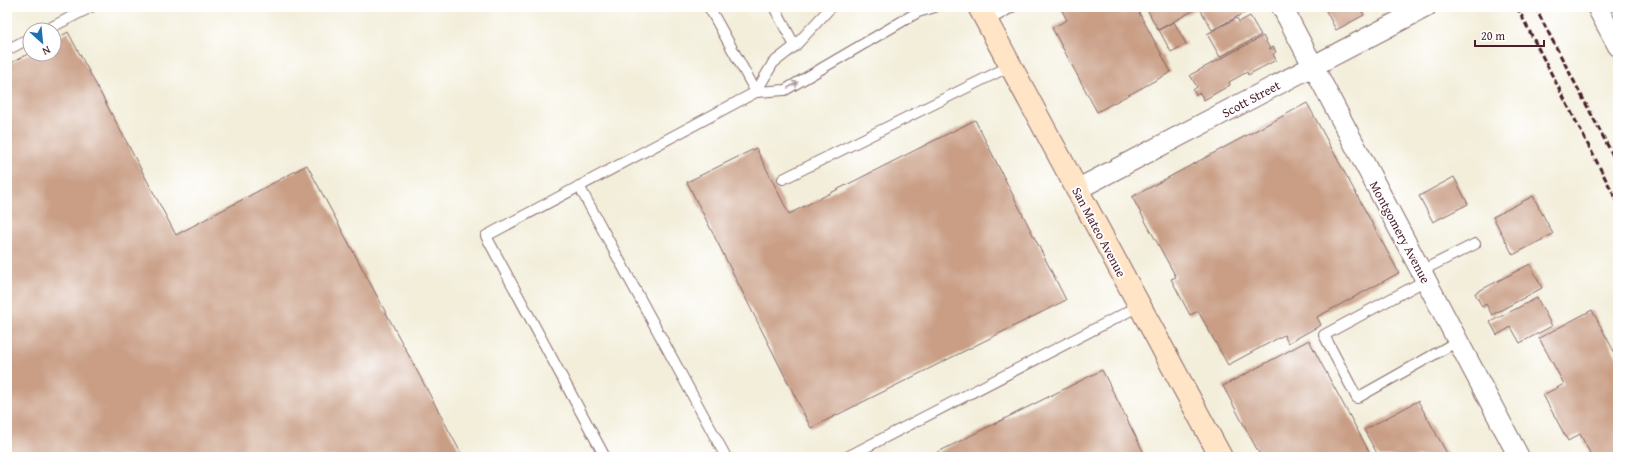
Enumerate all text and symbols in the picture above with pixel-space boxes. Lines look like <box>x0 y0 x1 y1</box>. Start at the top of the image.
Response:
north arrow <box>22 22 62 62</box>
scale bar <box>1475 22 1544 48</box>
text: 20 m <box>1481 27 1505 44</box>
text: N <box>39 42 53 60</box>
street label: Scott Street <box>1218 75 1284 122</box>
one-way arrow <box>787 81 799 89</box>
street label: Montgomery Avenue <box>1365 177 1435 287</box>
street label: San Mateo Avenue <box>1067 184 1131 280</box>

